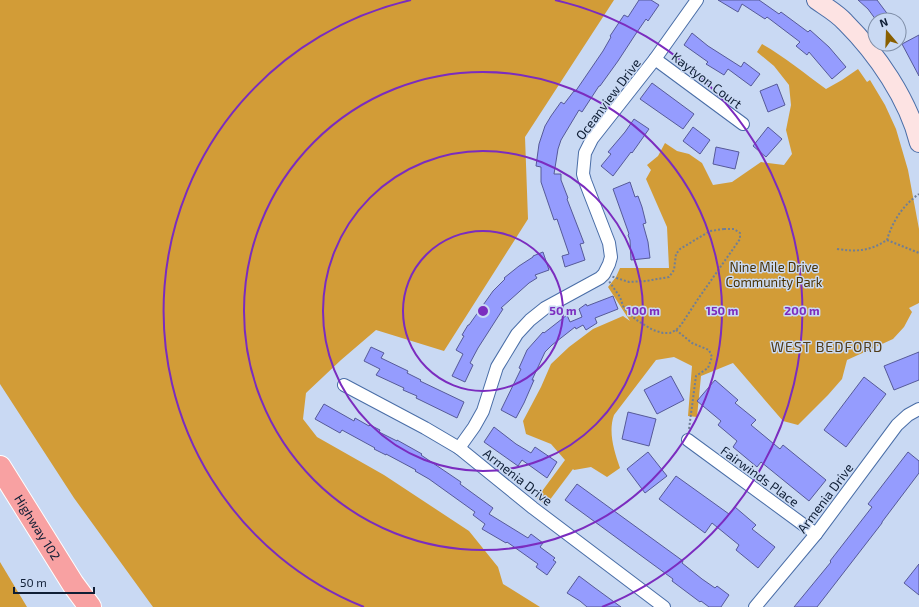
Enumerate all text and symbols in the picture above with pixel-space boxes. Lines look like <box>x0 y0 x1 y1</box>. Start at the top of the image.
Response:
north arrow <box>867 12 907 52</box>
text: N <box>878 15 890 30</box>
street label: Kaytyon Court <box>669 48 745 112</box>
street label: Oceanview Drive <box>572 55 644 143</box>
park label: Nine Mile Drive Community Park <box>726 259 823 290</box>
text: 50 m <box>549 303 577 317</box>
text: 100 m <box>626 303 660 317</box>
text: 150 m <box>706 303 738 317</box>
text: 200 m <box>784 303 820 317</box>
centre of rings <box>476 304 490 318</box>
district label: WEST BEDFORD <box>771 338 883 355</box>
street label: Fairwinds Place <box>718 442 802 510</box>
street label: Armenia Drive <box>480 445 556 509</box>
street label: Armenia Drive <box>794 460 856 536</box>
street label: Highway 102 <box>11 491 64 563</box>
scale bar <box>14 569 94 595</box>
text: 50 m <box>20 575 47 589</box>

